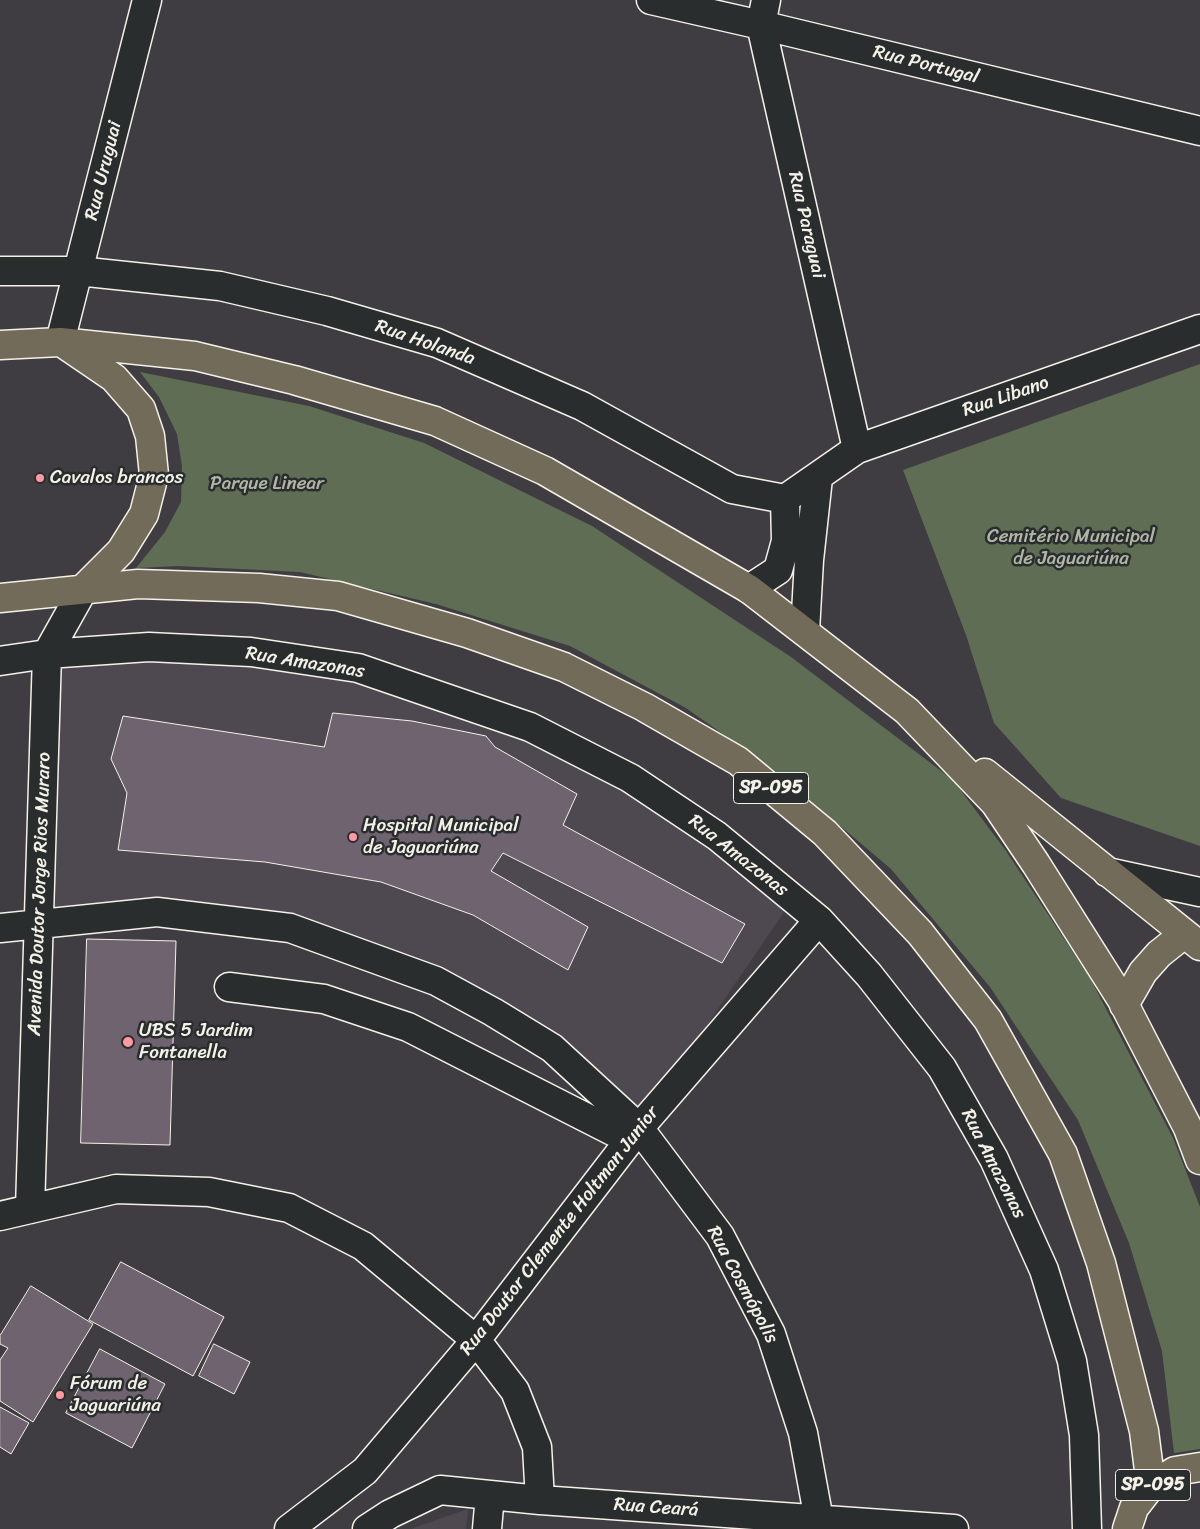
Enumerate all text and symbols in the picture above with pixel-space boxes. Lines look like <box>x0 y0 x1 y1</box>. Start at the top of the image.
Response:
street label: Rua Portugal <box>871 41 981 89</box>
street label: Rua Uruguai <box>81 119 127 223</box>
street label: Rua Paraguai <box>783 169 829 281</box>
street label: Rua Holanda <box>372 315 478 371</box>
street label: Rua Libano <box>960 372 1052 422</box>
place label: Cavalos brancos <box>50 467 183 489</box>
marker: Cavalos brancos <box>34 472 46 484</box>
park label: Parque Linear <box>210 473 324 495</box>
park label: Cemitério Municipal de Jaguariúna <box>987 526 1155 570</box>
street label: Rua Amazonas <box>244 642 366 684</box>
street label: Avenida Doutor Jorge Rios Muraro <box>24 752 56 1036</box>
road number: SP-095 <box>734 772 808 804</box>
street label: Rua Amazonas <box>684 810 792 902</box>
place label: Hospital Municipal de Jaguariúna <box>363 815 519 859</box>
marker: Hospital Municipal de Jaguariúna <box>347 831 359 843</box>
place label: UBS 5 Jardim Fontanella <box>139 1020 253 1064</box>
marker: UBS 5 Jardim Fontanella <box>121 1035 135 1049</box>
street label: Rua Doutor Clemente Holtman Junior <box>456 1102 664 1360</box>
street label: Rua Amazonas <box>956 1105 1030 1223</box>
street label: Rua Cosmópolis <box>701 1222 783 1348</box>
place label: Fórum de Jaguariúna <box>70 1373 161 1417</box>
marker: Fórum de Jaguariúna <box>54 1389 66 1401</box>
road number: SP-095 <box>1116 1470 1190 1500</box>
street label: Rua Ceará <box>613 1494 699 1522</box>

